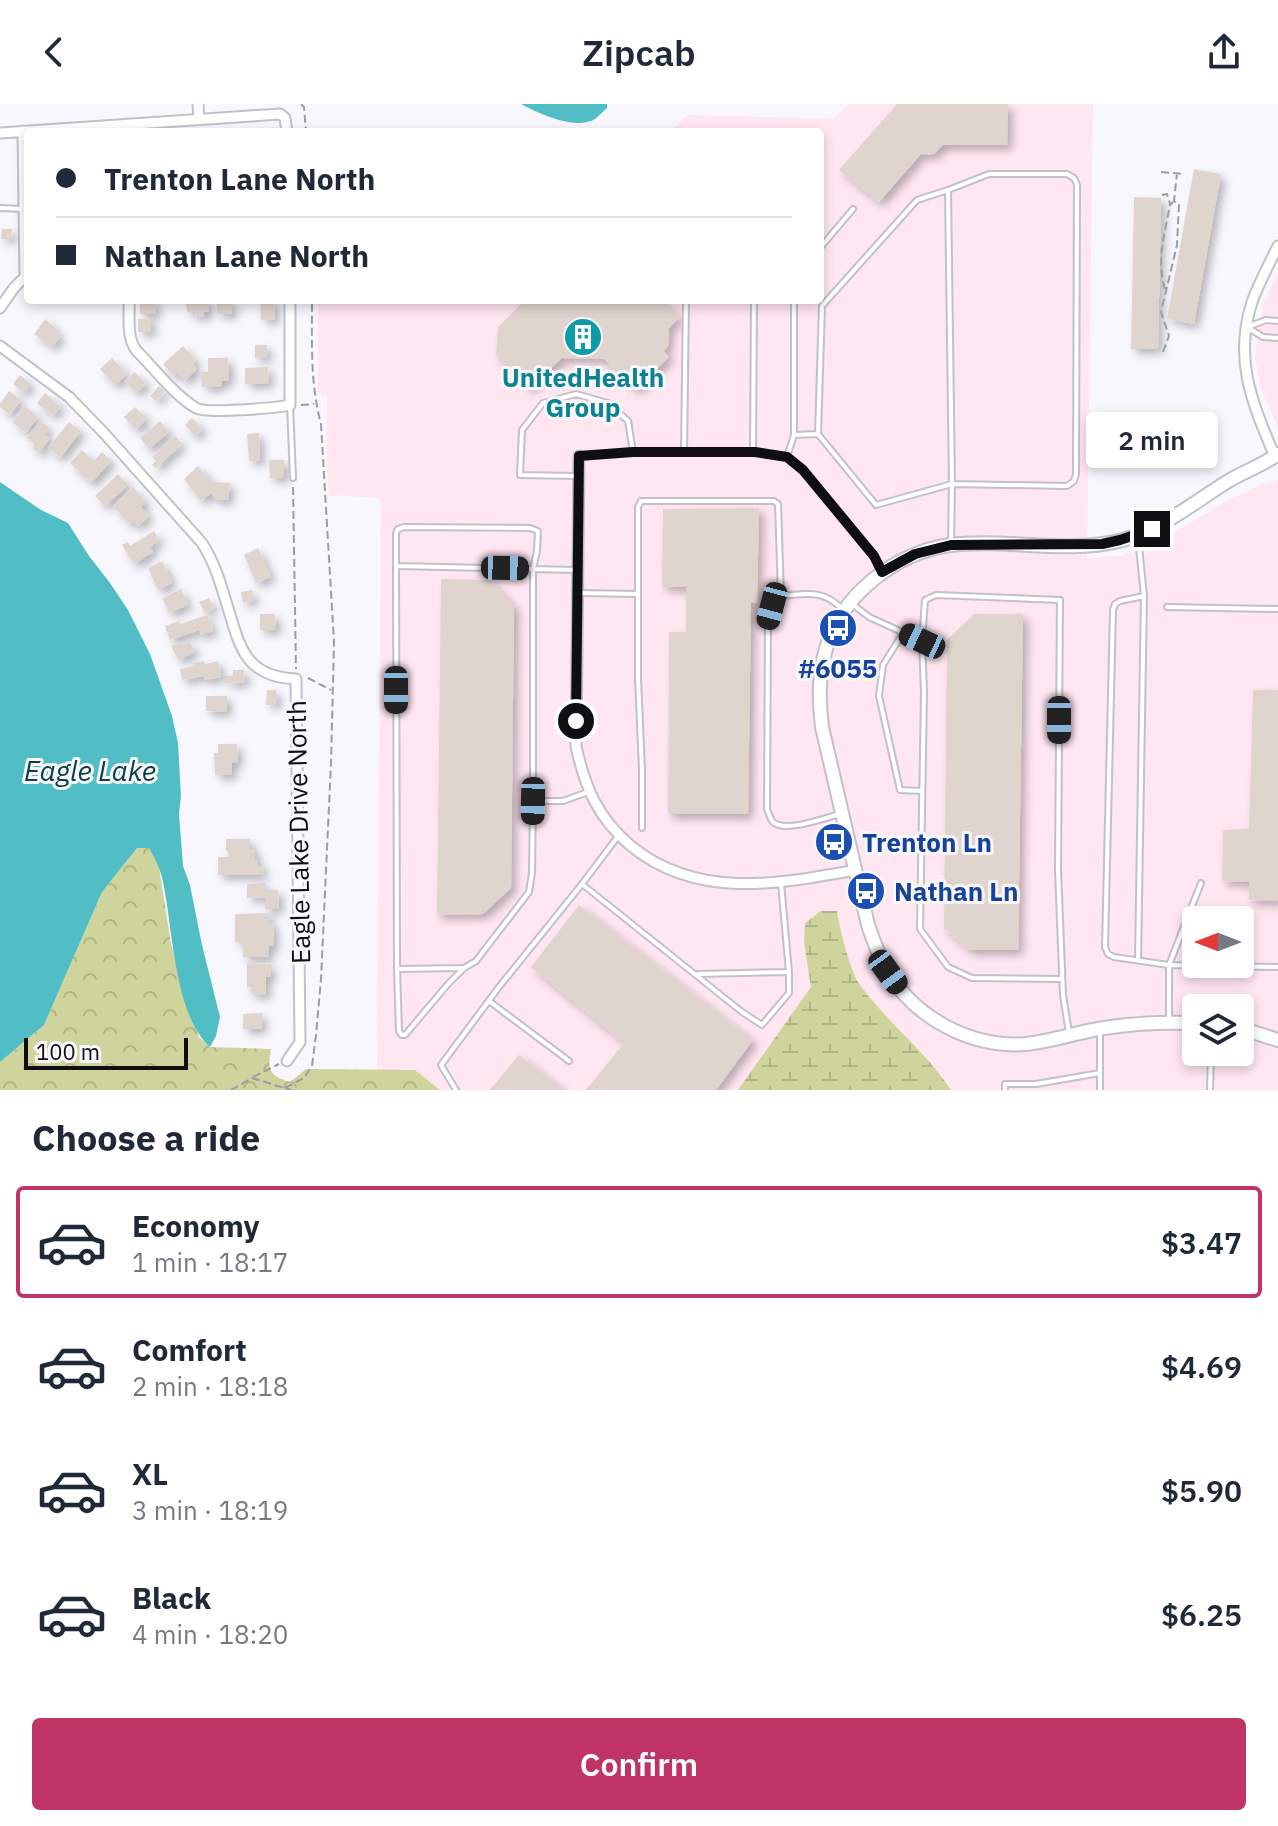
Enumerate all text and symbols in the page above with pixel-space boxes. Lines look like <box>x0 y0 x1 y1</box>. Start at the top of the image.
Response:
text: Zipcab <box>582 29 696 76</box>
icon: back <box>32 30 76 74</box>
icon: share <box>1202 30 1246 74</box>
text: Trenton Lane North <box>104 159 375 198</box>
text: Nathan Lane North <box>104 236 369 275</box>
building icon: UnitedHealth Group <box>562 316 604 358</box>
place label: UnitedHealth Group <box>502 360 664 424</box>
callout: 2 min <box>1086 413 1218 469</box>
text: 2 min <box>1118 423 1186 457</box>
route end <box>1134 511 1170 547</box>
car <box>481 556 529 580</box>
car <box>754 580 790 632</box>
bus stop icon: #6055 <box>817 607 859 649</box>
car <box>895 620 949 662</box>
place label: #6055 <box>799 651 877 685</box>
car <box>384 666 408 714</box>
car <box>1047 696 1071 744</box>
street label: Eagle Lake Drive North <box>279 700 317 964</box>
route start <box>558 703 594 739</box>
water label: Eagle Lake <box>24 752 156 789</box>
car <box>521 777 545 825</box>
bus stop icon: Trenton Ln <box>813 821 855 863</box>
place label: Trenton Ln <box>862 825 992 859</box>
bus stop icon: Nathan Ln <box>845 870 887 912</box>
place label: Nathan Ln <box>894 874 1019 908</box>
north arrow <box>1182 906 1254 978</box>
map controls <box>1182 906 1254 1066</box>
car <box>864 946 912 998</box>
button: layers <box>1182 994 1254 1066</box>
scale bar <box>24 1034 188 1070</box>
text: 100 m <box>36 1037 100 1066</box>
text: Choose a ride <box>32 1114 260 1161</box>
icon: car <box>36 1206 108 1278</box>
text: Economy <box>132 1206 260 1245</box>
text: $3.47 <box>1161 1223 1242 1262</box>
text: 1 min · 18:17 <box>132 1245 288 1279</box>
icon: car <box>36 1330 108 1402</box>
text: Comfort <box>132 1330 247 1369</box>
text: $4.69 <box>1161 1347 1242 1386</box>
text: 2 min · 18:18 <box>132 1369 288 1403</box>
icon: car <box>36 1454 108 1526</box>
text: XL <box>132 1454 168 1493</box>
text: $5.90 <box>1161 1471 1242 1510</box>
text: 3 min · 18:19 <box>132 1493 288 1527</box>
icon: car <box>36 1578 108 1650</box>
text: Black <box>132 1578 211 1617</box>
text: $6.25 <box>1161 1595 1242 1634</box>
text: 4 min · 18:20 <box>132 1617 288 1651</box>
button: Confirm <box>32 1718 1246 1810</box>

